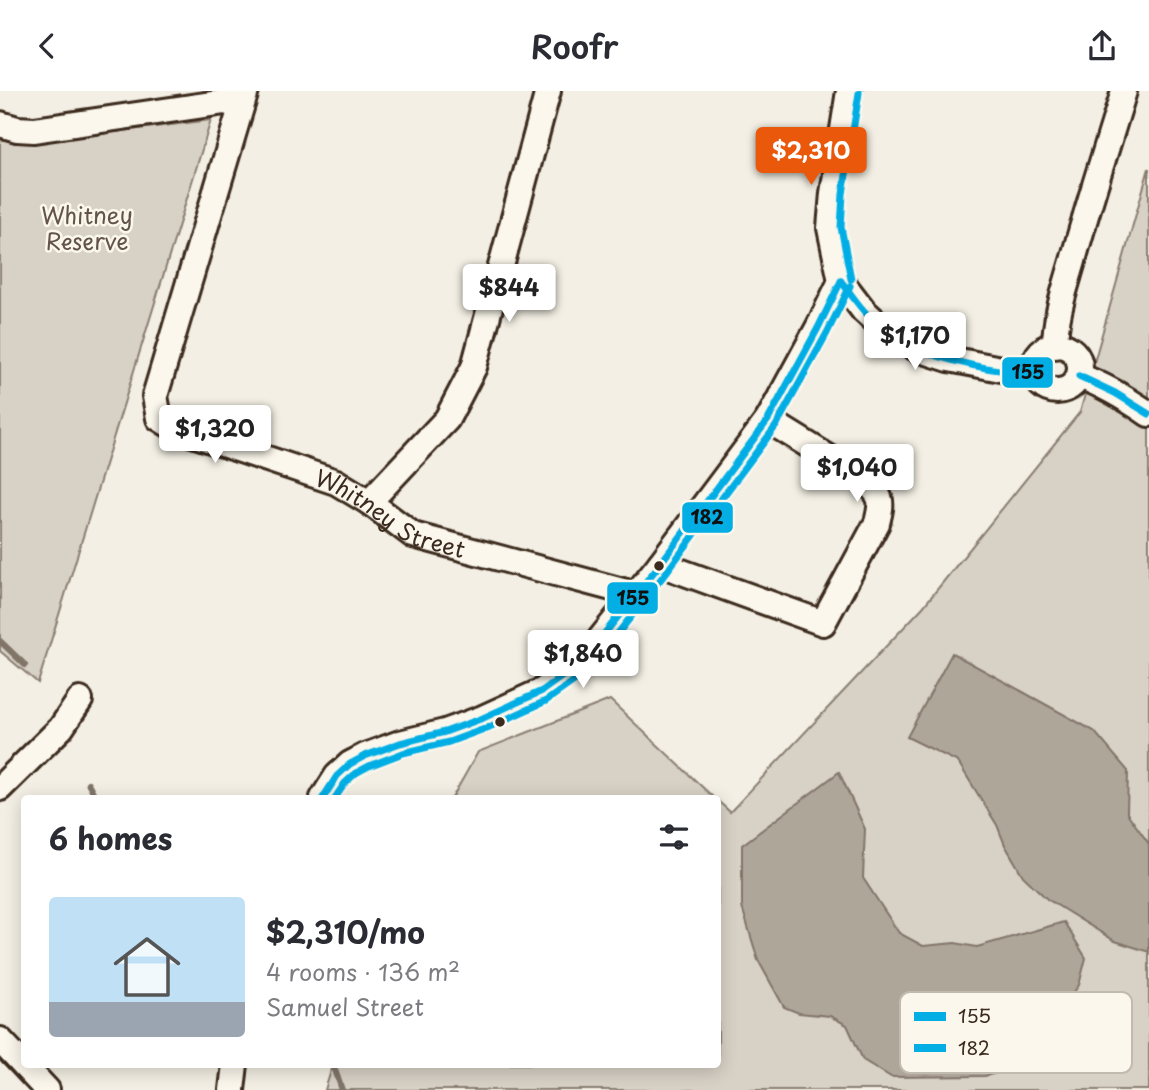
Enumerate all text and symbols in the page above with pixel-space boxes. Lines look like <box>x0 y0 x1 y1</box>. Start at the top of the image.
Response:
text: Roofr <box>531 22 618 70</box>
icon: back <box>28 27 66 65</box>
icon: share <box>1083 27 1121 65</box>
pin: $2,310 <box>754 127 868 187</box>
text: $2,310 <box>772 132 850 167</box>
park label: Whitney Reserve <box>41 197 133 258</box>
pin: $844 <box>468 265 550 324</box>
text: $844 <box>479 269 539 304</box>
pin: $1,170 <box>858 313 972 372</box>
text: $1,170 <box>880 317 950 352</box>
line badge: 155 <box>1001 356 1054 389</box>
text: 155 <box>1011 357 1045 385</box>
pin: $1,320 <box>158 405 272 465</box>
text: $1,320 <box>175 410 255 445</box>
pin: $1,040 <box>800 445 914 504</box>
text: $1,040 <box>817 449 897 484</box>
street label: Whitney Street <box>311 459 469 566</box>
line badge: 182 <box>681 501 734 534</box>
text: 182 <box>690 502 724 530</box>
unlabelled marker <box>652 559 666 573</box>
line badge: 155 <box>606 581 659 615</box>
text: 155 <box>616 583 650 611</box>
pin: $1,840 <box>526 631 640 690</box>
text: $1,840 <box>544 635 622 670</box>
unlabelled marker <box>493 715 507 729</box>
text: 6 homes <box>49 815 172 860</box>
icon: filters <box>655 818 693 856</box>
text: $2,310/mo <box>266 909 425 954</box>
icon: home <box>105 925 189 1009</box>
text: 4 rooms · 136 m² <box>266 954 460 989</box>
text: Samuel Street <box>266 989 424 1024</box>
legend <box>900 992 1132 1073</box>
text: 155 <box>958 1001 991 1029</box>
text: 182 <box>958 1033 990 1061</box>

